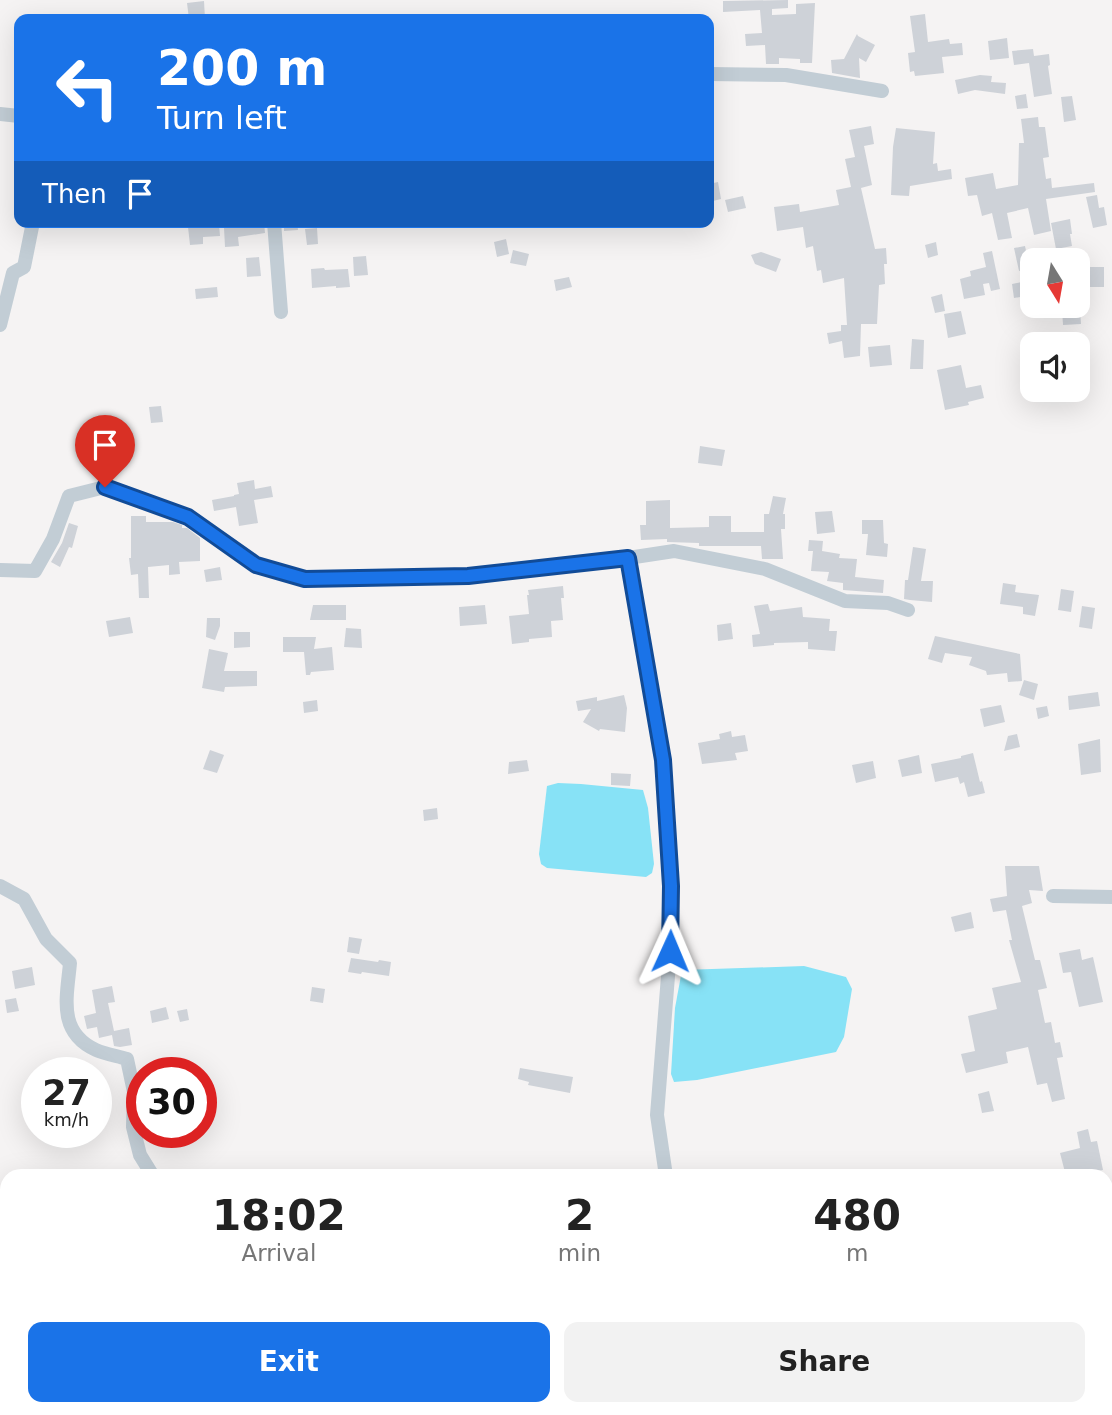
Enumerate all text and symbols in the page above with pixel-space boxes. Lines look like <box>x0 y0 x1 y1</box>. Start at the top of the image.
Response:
text: 200 m <box>157 40 327 97</box>
icon: left <box>42 42 133 133</box>
text: Turn left <box>157 99 287 137</box>
icon: arrive <box>121 175 159 213</box>
text: Then <box>42 179 107 209</box>
north arrow <box>1020 248 1090 318</box>
map controls <box>1020 248 1090 402</box>
button: sound <box>1020 332 1090 402</box>
pin <box>75 415 135 487</box>
icon: arrive <box>86 426 124 464</box>
position arrow <box>633 914 707 988</box>
speed limit sign: 30 <box>126 1057 217 1148</box>
text: 27 <box>42 1073 91 1113</box>
text: km/h <box>44 1109 89 1130</box>
text: 18:02 <box>212 1191 346 1240</box>
text: 2 <box>565 1191 594 1240</box>
text: 480 <box>813 1191 901 1240</box>
text: Arrival <box>242 1240 316 1266</box>
text: min <box>558 1240 601 1266</box>
text: m <box>846 1240 868 1266</box>
button: Exit <box>28 1322 550 1402</box>
button: Share <box>564 1322 1085 1402</box>

